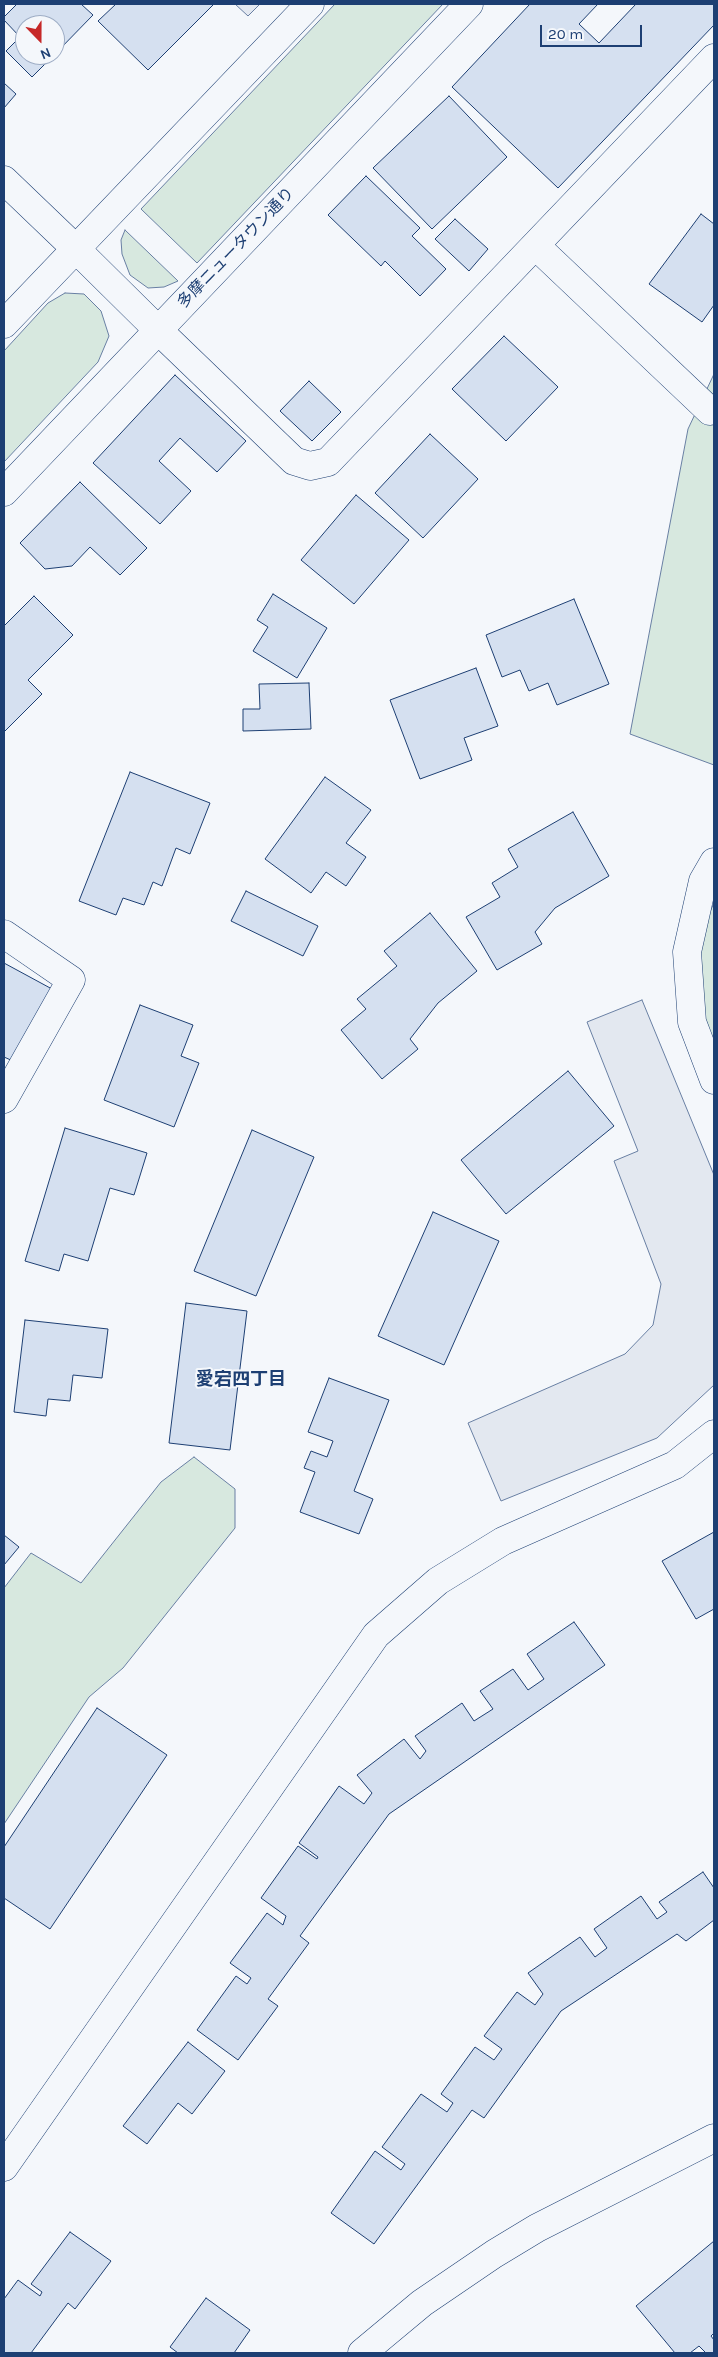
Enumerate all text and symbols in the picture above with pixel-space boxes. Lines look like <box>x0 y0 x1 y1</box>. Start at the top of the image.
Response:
north arrow <box>15 15 65 65</box>
scale bar <box>543 15 646 47</box>
text: 20 m <box>548 25 583 43</box>
text: N <box>38 44 53 63</box>
street label: 多摩ニュータウン通り <box>174 184 298 312</box>
district label: 愛宕四丁目 <box>196 1369 286 1391</box>

